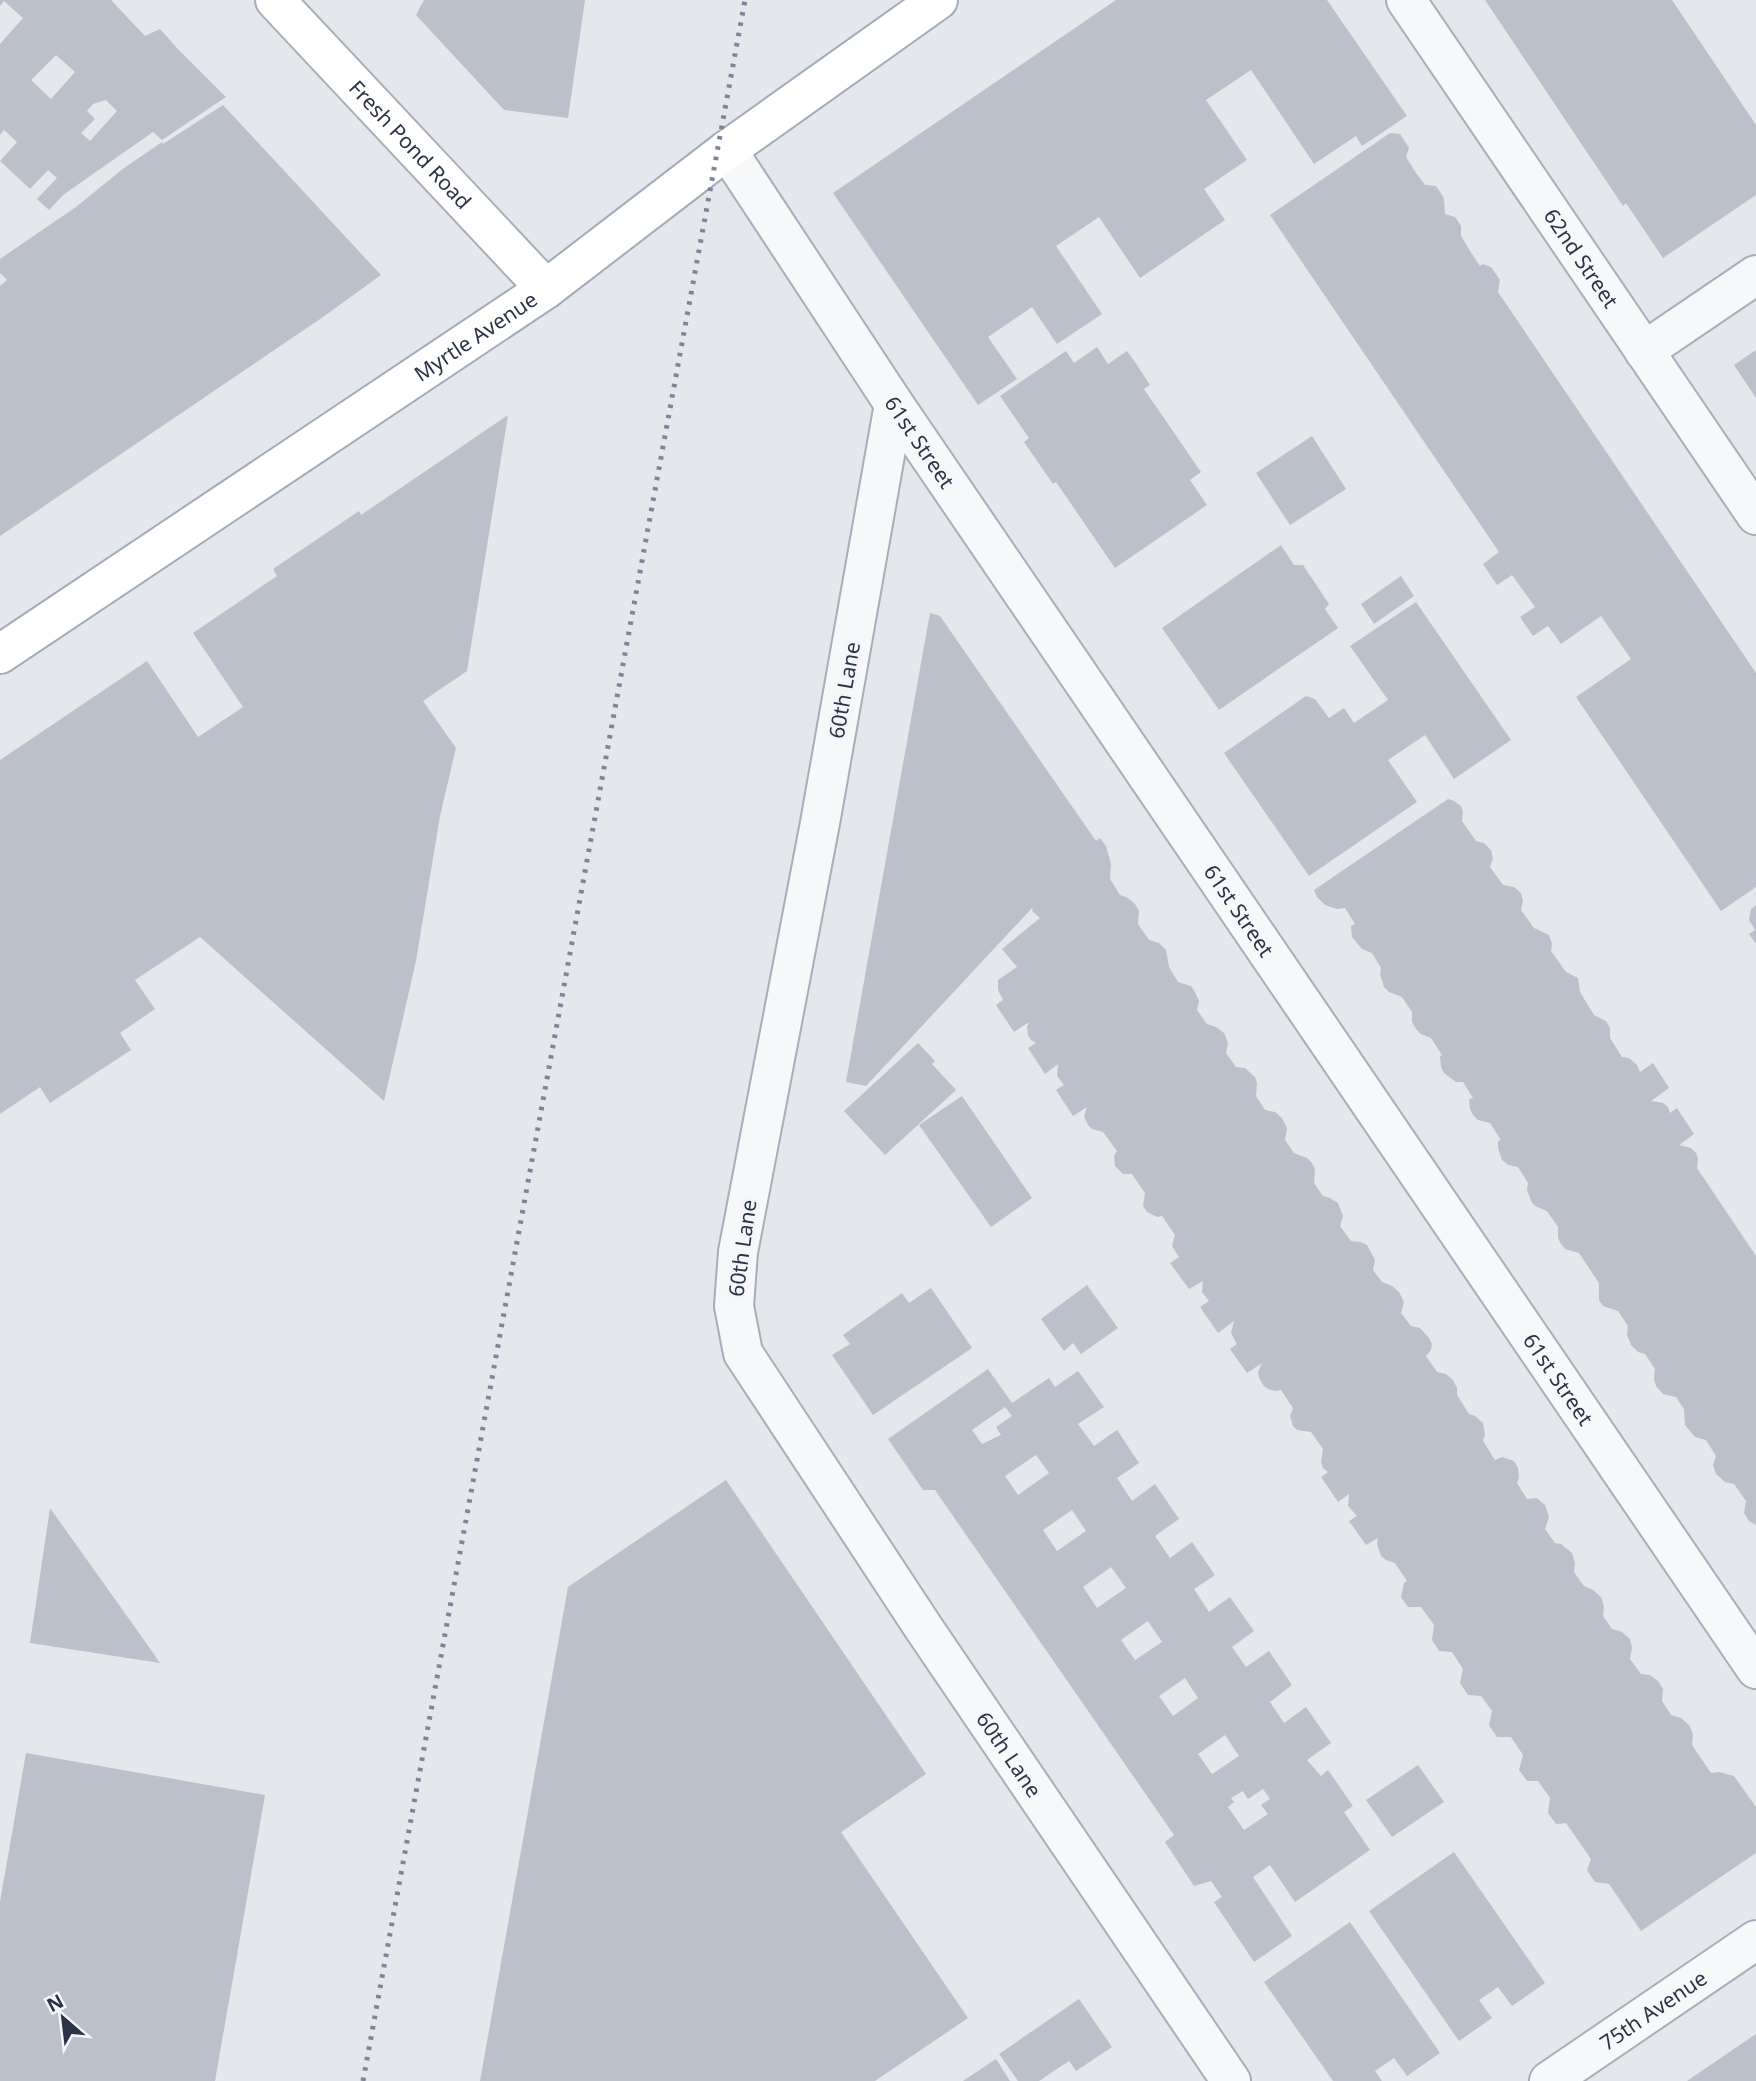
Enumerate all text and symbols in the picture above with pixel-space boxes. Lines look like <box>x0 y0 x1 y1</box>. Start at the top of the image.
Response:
street label: Fresh Pond Road <box>343 74 478 215</box>
street label: 62nd Street <box>1538 203 1625 313</box>
street label: Myrtle Avenue <box>408 285 543 387</box>
street label: 61st Street <box>879 391 962 494</box>
street label: 60th Lane <box>822 639 866 741</box>
street label: 61st Street <box>1198 859 1281 963</box>
street label: 60th Lane <box>721 1198 763 1298</box>
street label: 61st Street <box>1517 1328 1600 1431</box>
street label: 60th Lane <box>970 1706 1048 1803</box>
street label: 75th Avenue <box>1594 1964 1712 2057</box>
north arrow <box>28 1983 98 2053</box>
text: N <box>42 1988 68 2018</box>

